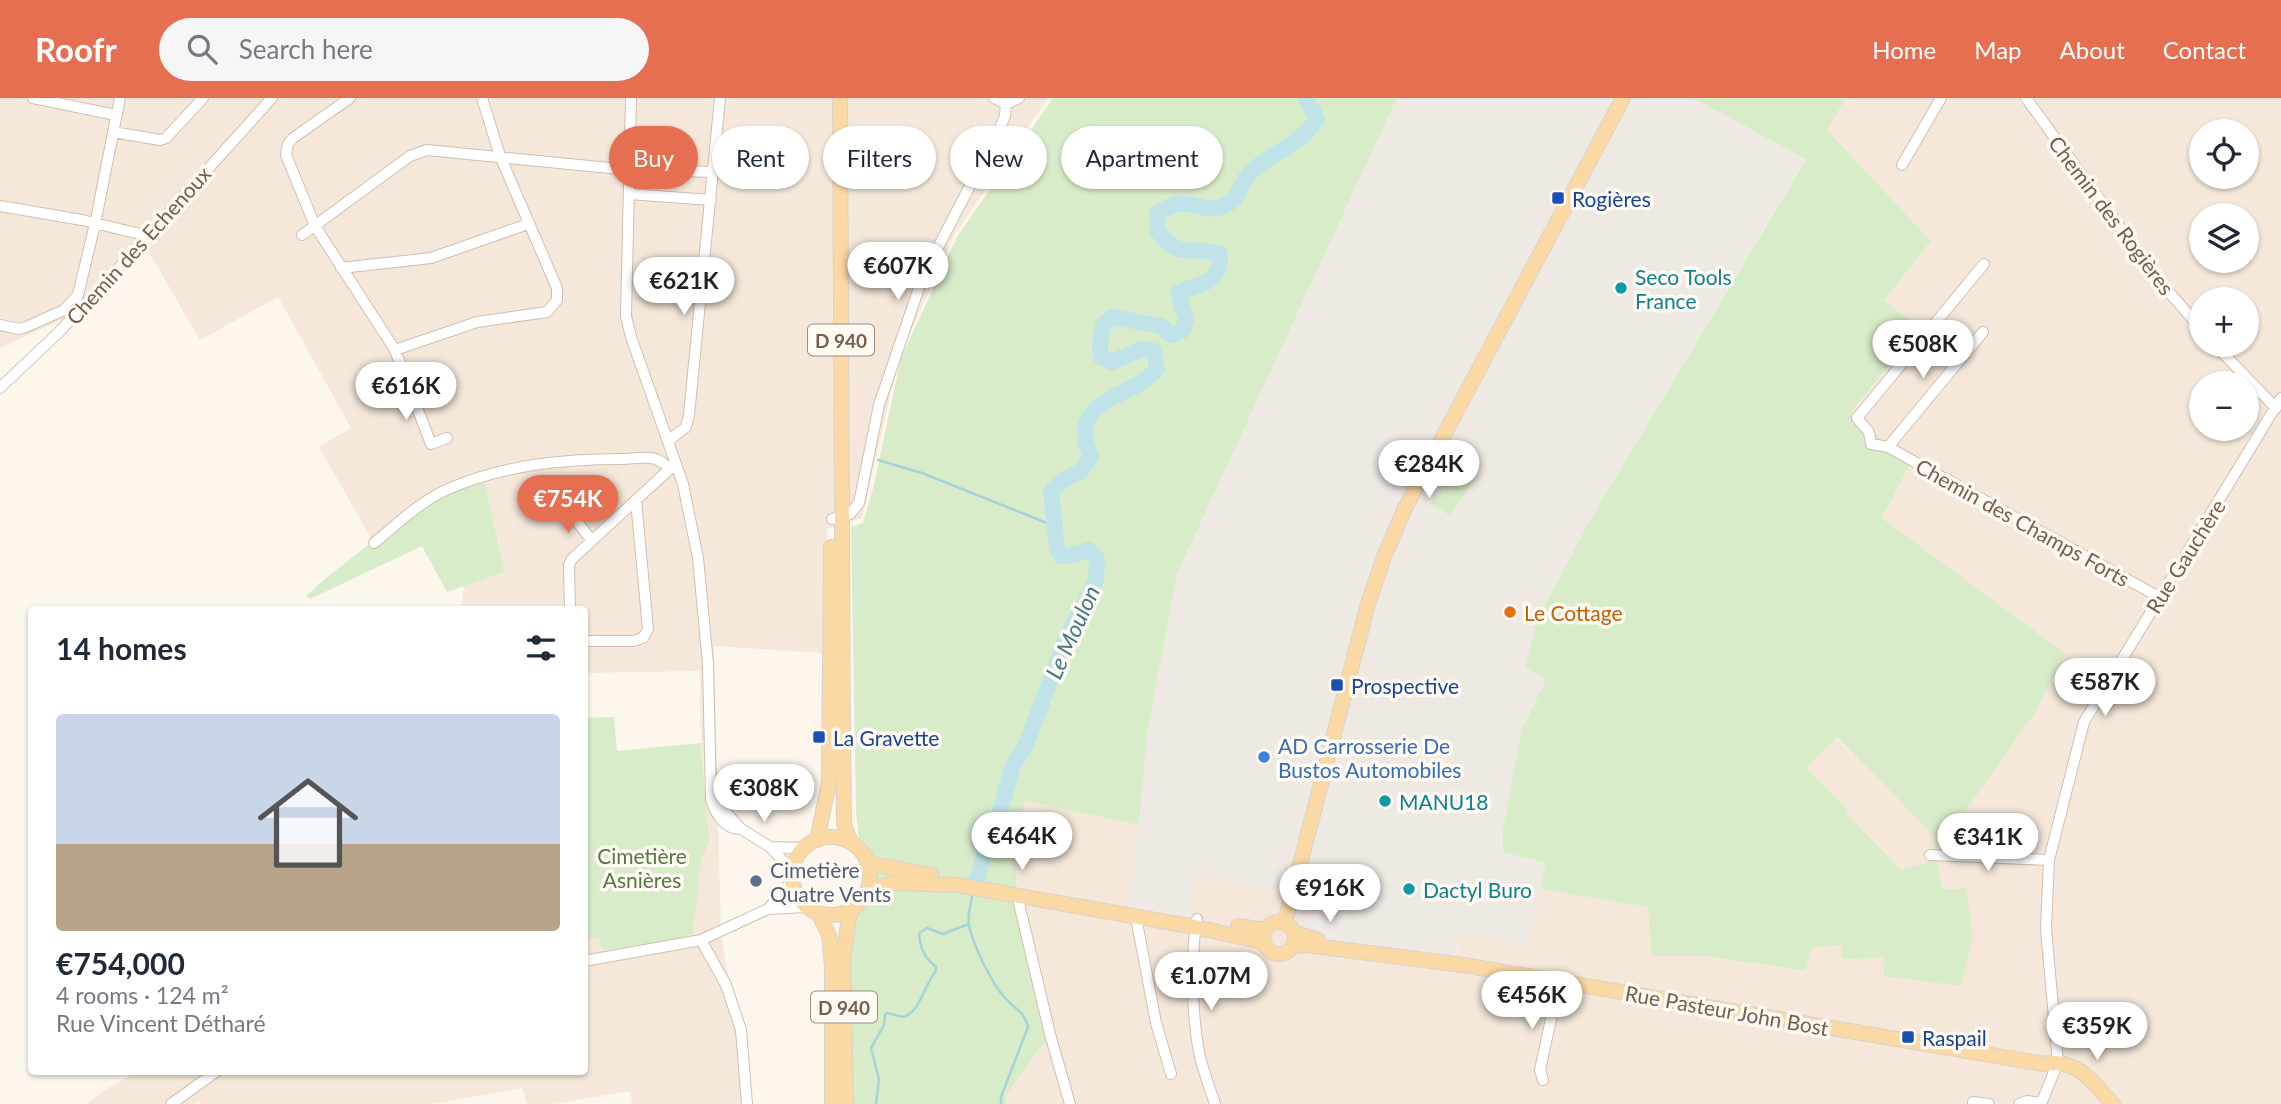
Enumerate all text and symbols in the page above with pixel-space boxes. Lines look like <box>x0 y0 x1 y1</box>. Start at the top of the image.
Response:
search box <box>159 18 649 81</box>
text: Roofr <box>35 29 117 69</box>
icon: search <box>183 30 221 68</box>
text: Search here <box>239 33 373 65</box>
text: Home <box>1872 35 1936 64</box>
text: Map <box>1974 35 2022 64</box>
text: About <box>2060 35 2125 64</box>
text: Contact <box>2163 35 2246 64</box>
map controls <box>2189 119 2259 441</box>
button: locate <box>2189 119 2259 189</box>
chip: Buy <box>609 126 698 189</box>
chip: Rent <box>712 126 809 189</box>
chip: Filters <box>823 126 936 189</box>
chip: New <box>950 126 1047 189</box>
chip: Apartment <box>1061 126 1223 189</box>
street label: Chemin des Rogières <box>2044 131 2180 299</box>
street label: Chemin des Echenoux <box>61 161 216 329</box>
place label: Rogières <box>1572 186 1651 211</box>
marker: Rogières <box>1550 190 1566 206</box>
button: layers <box>2189 203 2259 273</box>
pin: €607K <box>849 242 947 302</box>
text: €607K <box>863 251 933 279</box>
pin: €621K <box>635 258 733 317</box>
place label: Seco Tools France <box>1635 264 1732 313</box>
text: €621K <box>649 266 719 294</box>
marker: Seco Tools France <box>1613 280 1629 296</box>
button: + <box>2189 287 2259 357</box>
pin: €508K <box>1874 320 1972 380</box>
road number: D 940 <box>808 324 874 356</box>
text: €508K <box>1888 329 1958 357</box>
pin: €616K <box>357 362 455 422</box>
text: €616K <box>371 371 441 399</box>
button: − <box>2189 371 2259 441</box>
pin: €284K <box>1380 440 1478 500</box>
text: €284K <box>1394 449 1464 477</box>
street label: Chemin des Champs Forts <box>1912 453 2134 591</box>
pin: €754K <box>519 476 617 535</box>
text: €754K <box>533 484 603 512</box>
street label: Rue Gauchère <box>2140 494 2230 618</box>
water label: Le Moulon <box>1039 581 1105 683</box>
place label: Le Cottage <box>1524 600 1623 625</box>
marker: Le Cottage <box>1502 604 1518 620</box>
icon: filters <box>522 629 560 667</box>
text: 14 homes <box>56 630 187 666</box>
pin: €587K <box>2056 658 2154 718</box>
text: €587K <box>2070 667 2140 695</box>
place label: Prospective <box>1351 673 1459 698</box>
marker: Prospective <box>1329 677 1345 693</box>
place label: La Gravette <box>833 725 939 750</box>
marker: La Gravette <box>811 729 827 745</box>
place label: AD Carrosserie De Bustos Automobiles <box>1278 733 1461 782</box>
marker: AD Carrosserie De Bustos Automobiles <box>1256 749 1272 765</box>
icon: home <box>245 760 371 886</box>
pin: €308K <box>715 764 813 824</box>
text: €308K <box>729 773 799 801</box>
place label: MANU18 <box>1399 789 1489 814</box>
marker: MANU18 <box>1377 793 1393 809</box>
pin: €464K <box>973 812 1071 872</box>
pin: €341K <box>1939 814 2037 873</box>
text: €464K <box>987 821 1057 849</box>
text: €341K <box>1953 822 2023 850</box>
park label: Cimetière Asnières <box>597 843 687 892</box>
place label: Cimetière Quatre Vents <box>770 857 891 906</box>
pin: €916K <box>1281 864 1379 924</box>
marker: Cimetière Quatre Vents <box>748 873 764 889</box>
text: €916K <box>1295 873 1365 901</box>
place label: Dactyl Buro <box>1423 877 1532 902</box>
marker: Dactyl Buro <box>1401 881 1417 897</box>
text: €754,000 <box>56 945 185 981</box>
pin: €1.07M <box>1154 953 1268 1012</box>
text: €1.07M <box>1171 961 1251 989</box>
pin: €456K <box>1483 972 1581 1031</box>
text: €456K <box>1497 980 1567 1008</box>
street label: Rue Pasteur John Bost <box>1623 980 1831 1040</box>
text: 4 rooms · 124 m² <box>56 981 228 1009</box>
road number: D 940 <box>811 992 877 1023</box>
pin: €359K <box>2048 1002 2146 1062</box>
text: Rue Vincent Détharé <box>56 1009 266 1037</box>
text: €359K <box>2062 1011 2132 1039</box>
place label: Raspail <box>1922 1025 1987 1050</box>
marker: Raspail <box>1900 1029 1916 1045</box>

